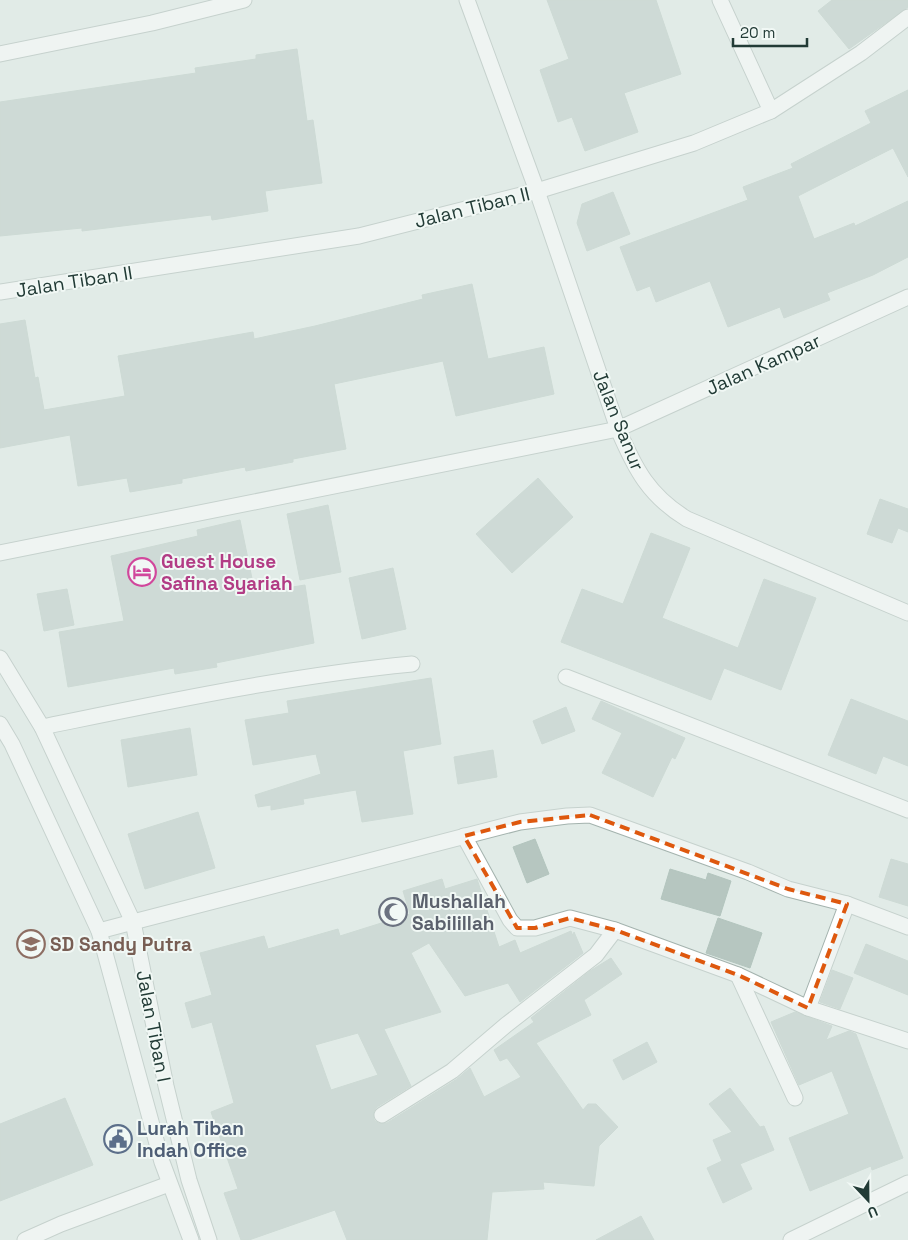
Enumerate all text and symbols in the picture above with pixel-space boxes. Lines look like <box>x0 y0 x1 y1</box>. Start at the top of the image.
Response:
scale bar <box>733 15 807 47</box>
text: 20 m <box>740 23 775 42</box>
street label: Jalan Tiban II <box>412 181 532 234</box>
street label: Jalan Tiban II <box>14 260 134 303</box>
street label: Jalan Kampar <box>702 328 824 401</box>
street label: Jalan Sanur <box>587 366 650 474</box>
place label: Guest House Safina Syariah <box>161 549 293 596</box>
hotel icon: Guest House Safina Syariah <box>127 557 157 587</box>
place label: Mushallah Sabilillah <box>412 889 506 936</box>
mosque icon: Mushallah Sabilillah <box>378 897 408 927</box>
school or university icon: SD Sandy Putra <box>16 929 46 959</box>
place label: SD Sandy Putra <box>50 932 192 957</box>
street label: Jalan Tiban I <box>130 968 177 1084</box>
place label: Lurah Tiban Indah Office <box>137 1116 247 1163</box>
public building icon: Lurah Tiban Indah Office <box>103 1124 133 1154</box>
north arrow <box>843 1175 893 1225</box>
text: U <box>865 1202 881 1222</box>

